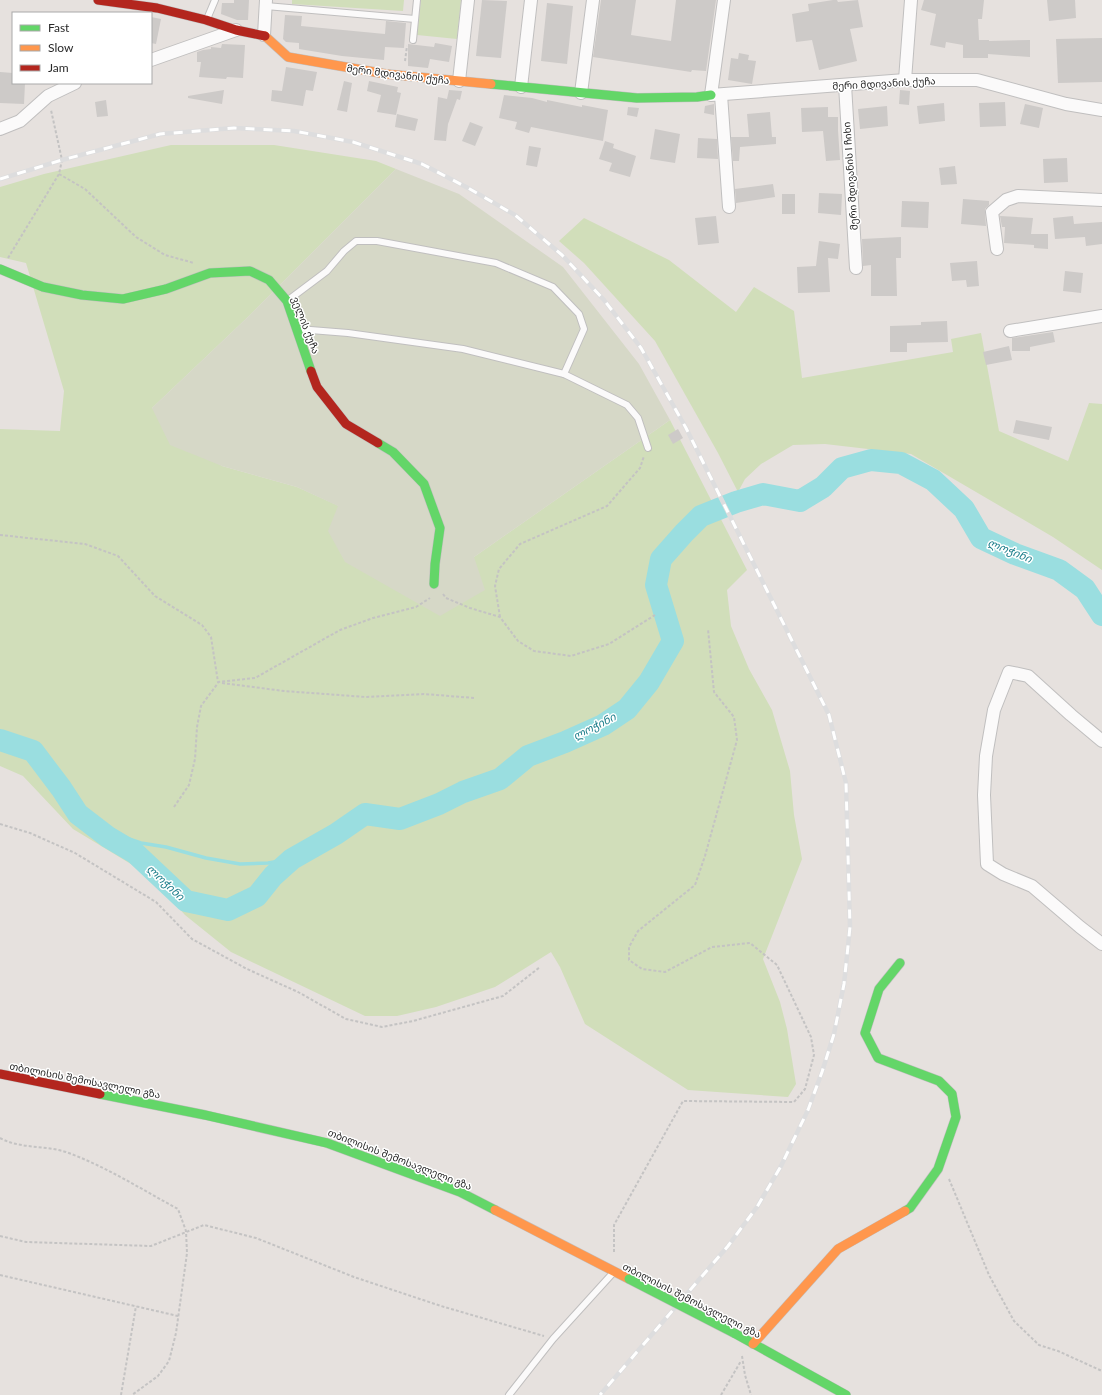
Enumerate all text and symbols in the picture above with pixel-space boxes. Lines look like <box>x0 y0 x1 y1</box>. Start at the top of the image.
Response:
legend <box>12 12 152 84</box>
text: Fast <box>48 20 70 35</box>
text: Slow <box>48 40 74 55</box>
text: Jam <box>48 60 69 75</box>
street label: მერი მდივანის ქუჩა <box>346 62 450 87</box>
street label: მერი მდივანის ქუჩა <box>832 74 936 93</box>
street label: მერი მდივანის I ჩიხი <box>840 121 861 231</box>
street label: ველის ქუჩა <box>289 295 322 356</box>
water label: ლოჭინი <box>986 535 1035 566</box>
water label: ლოჭინი <box>570 709 619 743</box>
water label: ლოჭინი <box>144 861 188 904</box>
street label: თბილისის შემოსავლელი გზა <box>8 1059 161 1102</box>
street label: თბილისის შემოსავლელი გზა <box>326 1126 474 1193</box>
street label: თბილისის შემოსავლელი გზა <box>620 1260 763 1341</box>

